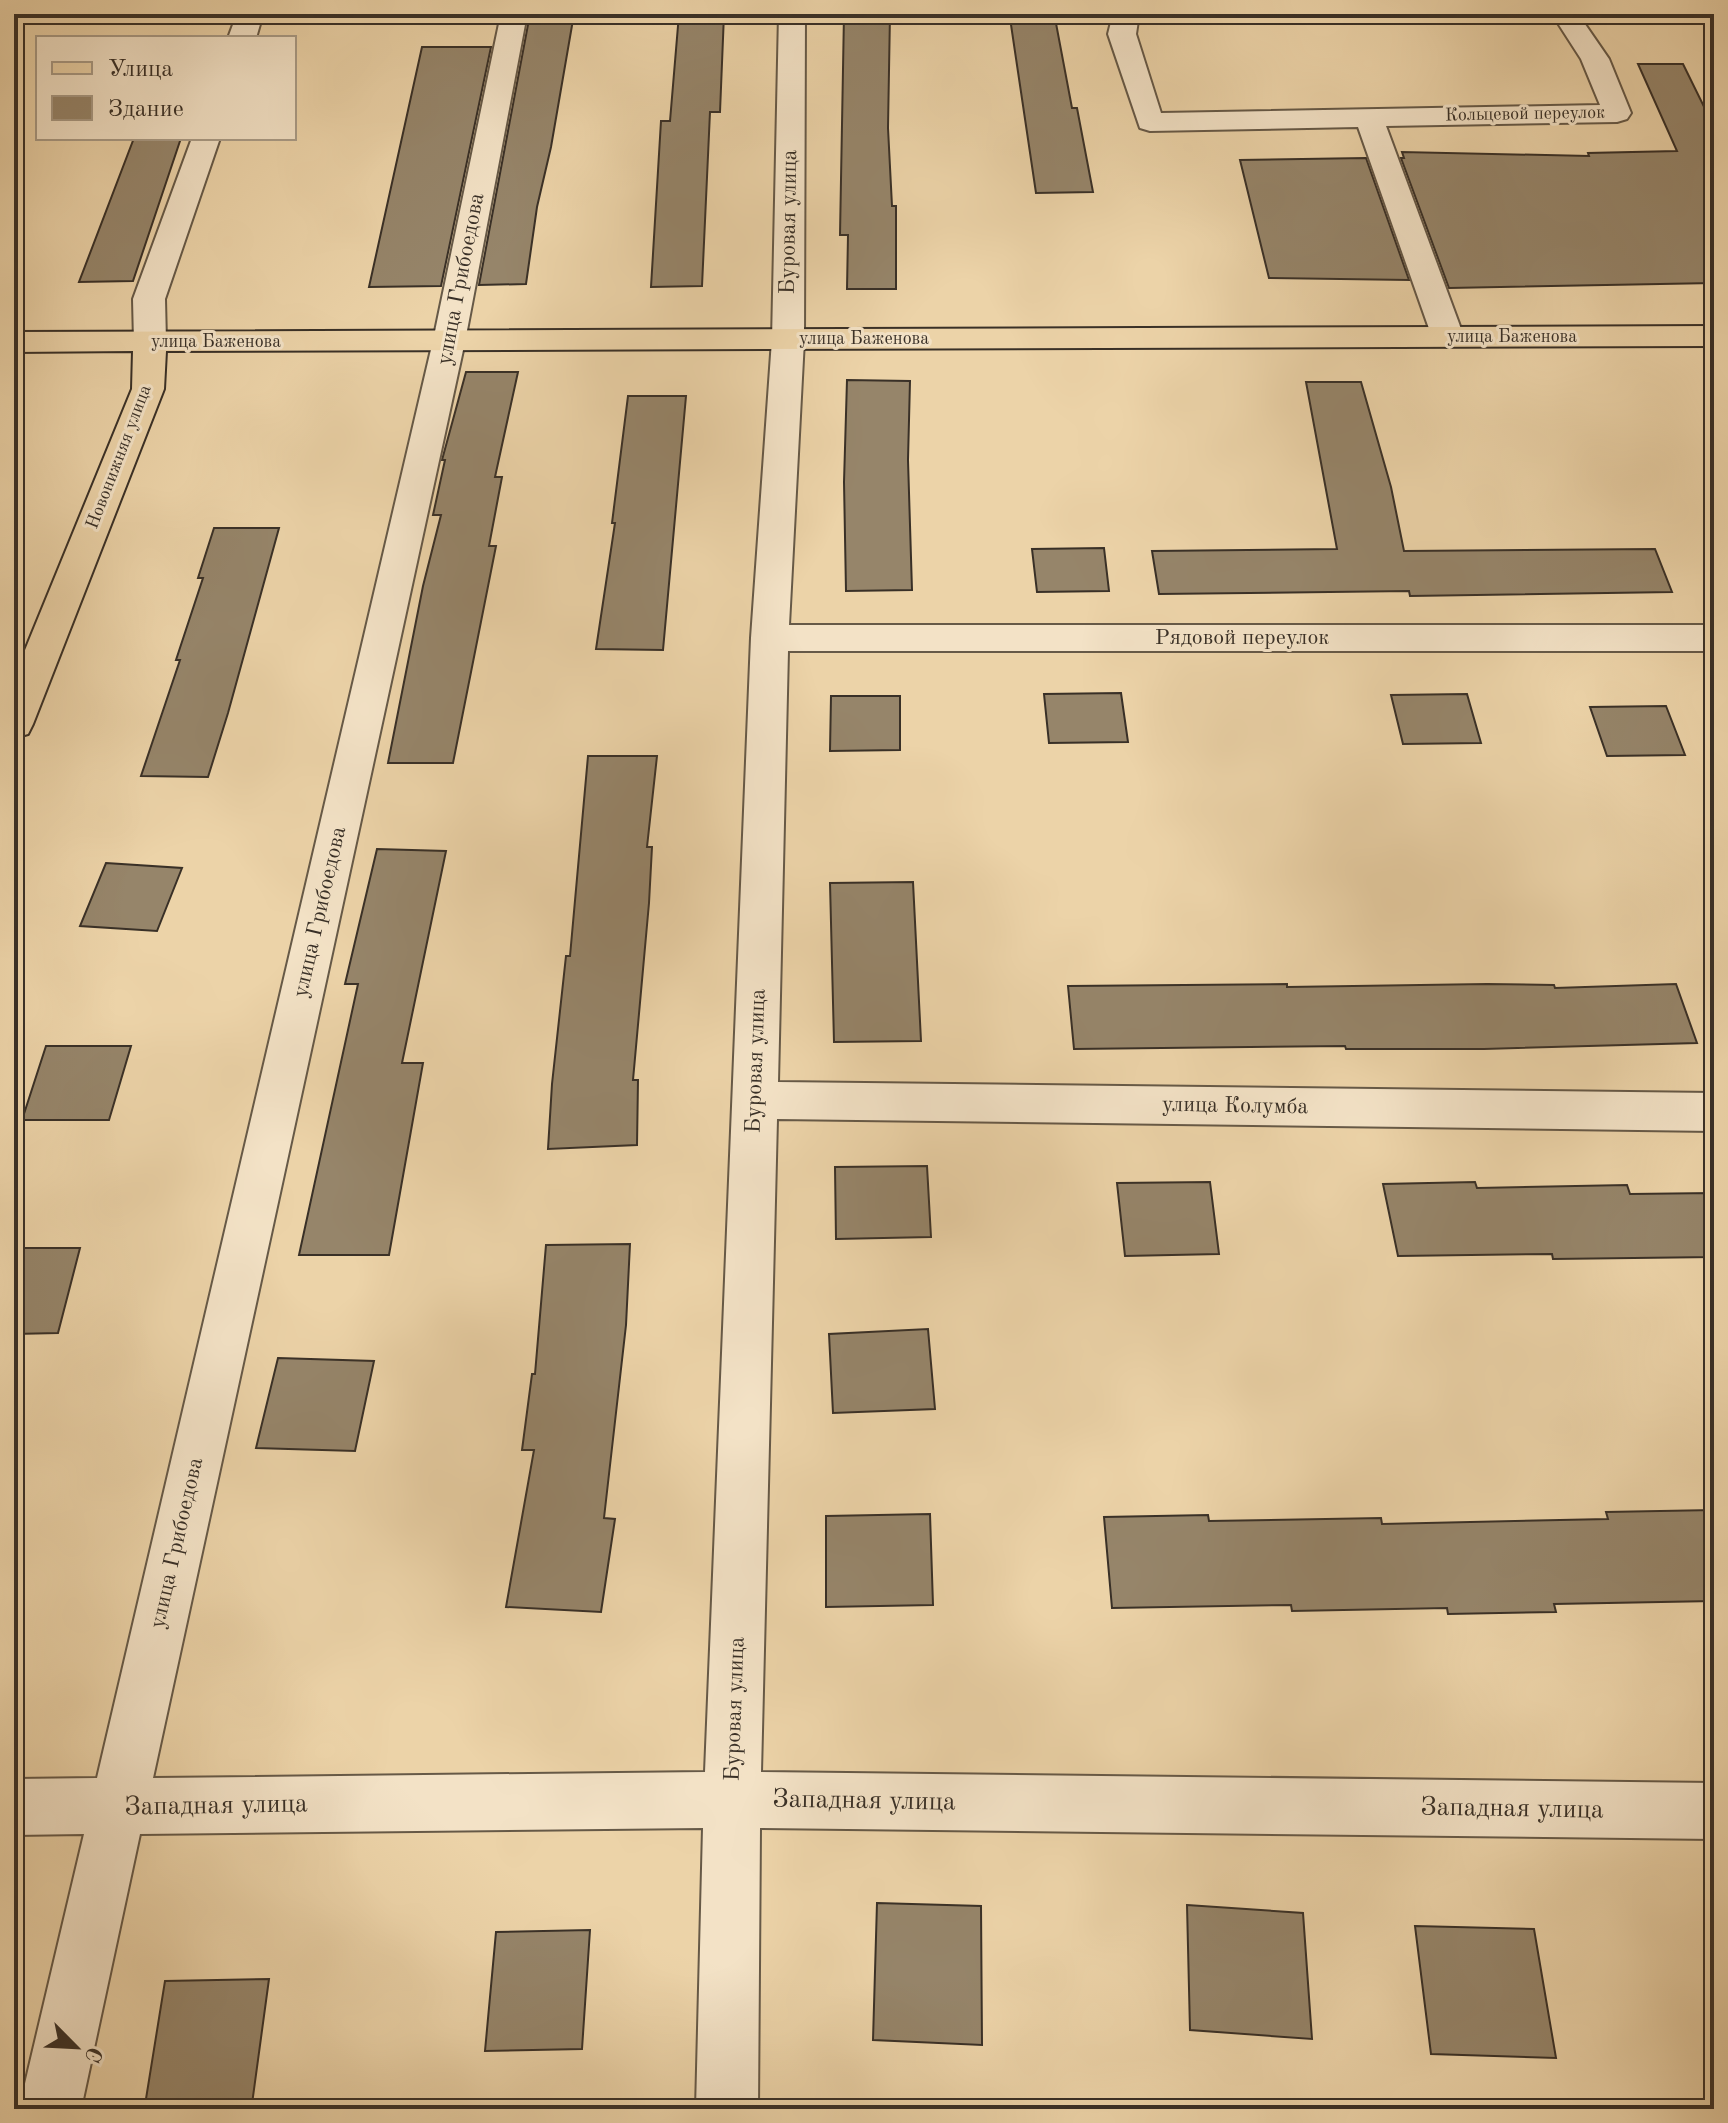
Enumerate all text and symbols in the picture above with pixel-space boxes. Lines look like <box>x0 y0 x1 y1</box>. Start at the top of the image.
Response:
legend <box>36 36 296 140</box>
text: Улица <box>108 58 173 82</box>
text: Здание <box>108 98 184 122</box>
street label: Кольцевой переулок <box>1445 104 1605 124</box>
street label: Буровая улица <box>777 149 801 295</box>
street label: улица Грибоедова <box>434 191 489 367</box>
street label: улица Баженова <box>1447 328 1577 346</box>
street label: улица Баженова <box>799 330 929 348</box>
street label: улица Баженова <box>151 333 281 351</box>
street label: Новонижняя улица <box>83 382 155 532</box>
street label: Рядовой переулок <box>1155 627 1329 649</box>
street label: улица Грибоедова <box>290 824 350 1000</box>
street label: Буровая улица <box>742 988 770 1134</box>
street label: улица Колумба <box>1162 1094 1309 1118</box>
street label: улица Грибоедова <box>147 1455 207 1631</box>
street label: Буровая улица <box>721 1636 749 1782</box>
street label: Западная улица <box>772 1786 956 1816</box>
street label: Западная улица <box>124 1791 308 1821</box>
street label: Западная улица <box>1420 1794 1604 1824</box>
north arrow <box>36 2007 116 2087</box>
text: С <box>79 2043 105 2065</box>

